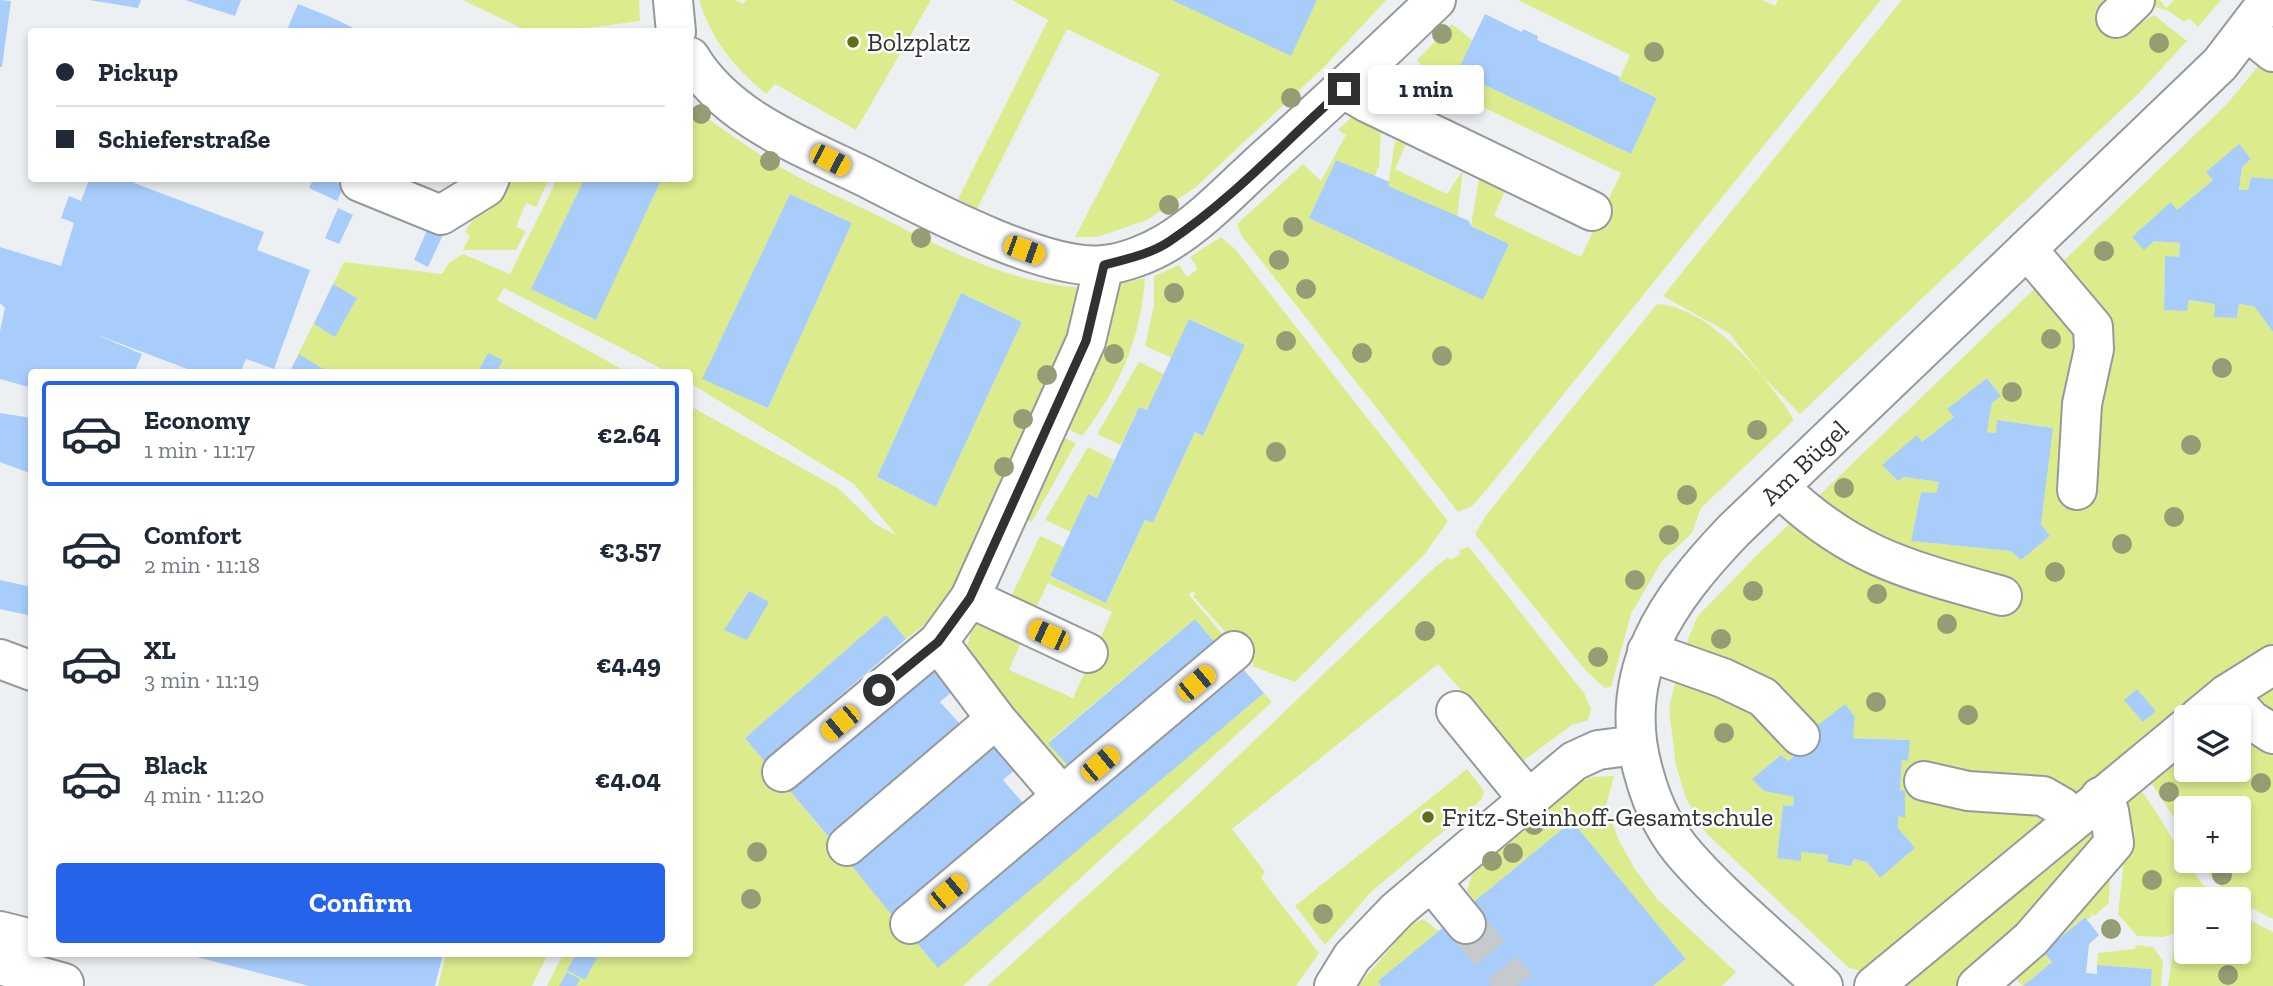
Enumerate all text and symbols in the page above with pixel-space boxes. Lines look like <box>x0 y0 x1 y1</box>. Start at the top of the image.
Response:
place label: Bolzplatz <box>867 26 971 58</box>
marker: Bolzplatz <box>845 34 861 50</box>
text: Pickup <box>98 56 178 88</box>
callout: 1 min <box>1368 64 1484 114</box>
route end <box>1328 73 1360 105</box>
text: 1 min <box>1399 75 1453 103</box>
text: Schieferstraße <box>98 123 270 155</box>
car <box>807 141 854 179</box>
car <box>1001 233 1048 267</box>
icon: car <box>60 402 123 465</box>
text: Economy <box>144 404 250 436</box>
street label: Am Bügel <box>1754 413 1855 512</box>
text: €2.64 <box>597 418 661 450</box>
text: 1 min · 11:17 <box>144 436 255 464</box>
icon: car <box>60 517 123 580</box>
text: Comfort <box>144 519 241 551</box>
text: €3.57 <box>599 533 661 565</box>
text: 2 min · 11:18 <box>144 551 260 579</box>
car <box>1025 617 1072 653</box>
icon: car <box>60 632 123 695</box>
text: XL <box>144 634 176 666</box>
text: €4.49 <box>596 648 661 680</box>
car <box>1174 661 1219 705</box>
text: 3 min · 11:19 <box>144 666 259 694</box>
route start <box>863 674 895 706</box>
car <box>818 701 863 745</box>
map controls <box>2174 705 2251 964</box>
button: layers <box>2174 705 2251 782</box>
car <box>1078 742 1123 786</box>
icon: car <box>60 747 123 810</box>
text: Black <box>144 749 207 781</box>
text: €4.04 <box>595 763 661 795</box>
text: 4 min · 11:20 <box>144 781 265 809</box>
button: + <box>2174 796 2251 873</box>
place label: Fritz-Steinhoff-Gesamtschule <box>1442 801 1773 833</box>
marker: Fritz-Steinhoff-Gesamtschule <box>1420 809 1436 825</box>
button: Confirm <box>56 863 665 943</box>
car <box>926 870 971 914</box>
button: − <box>2174 887 2251 964</box>

